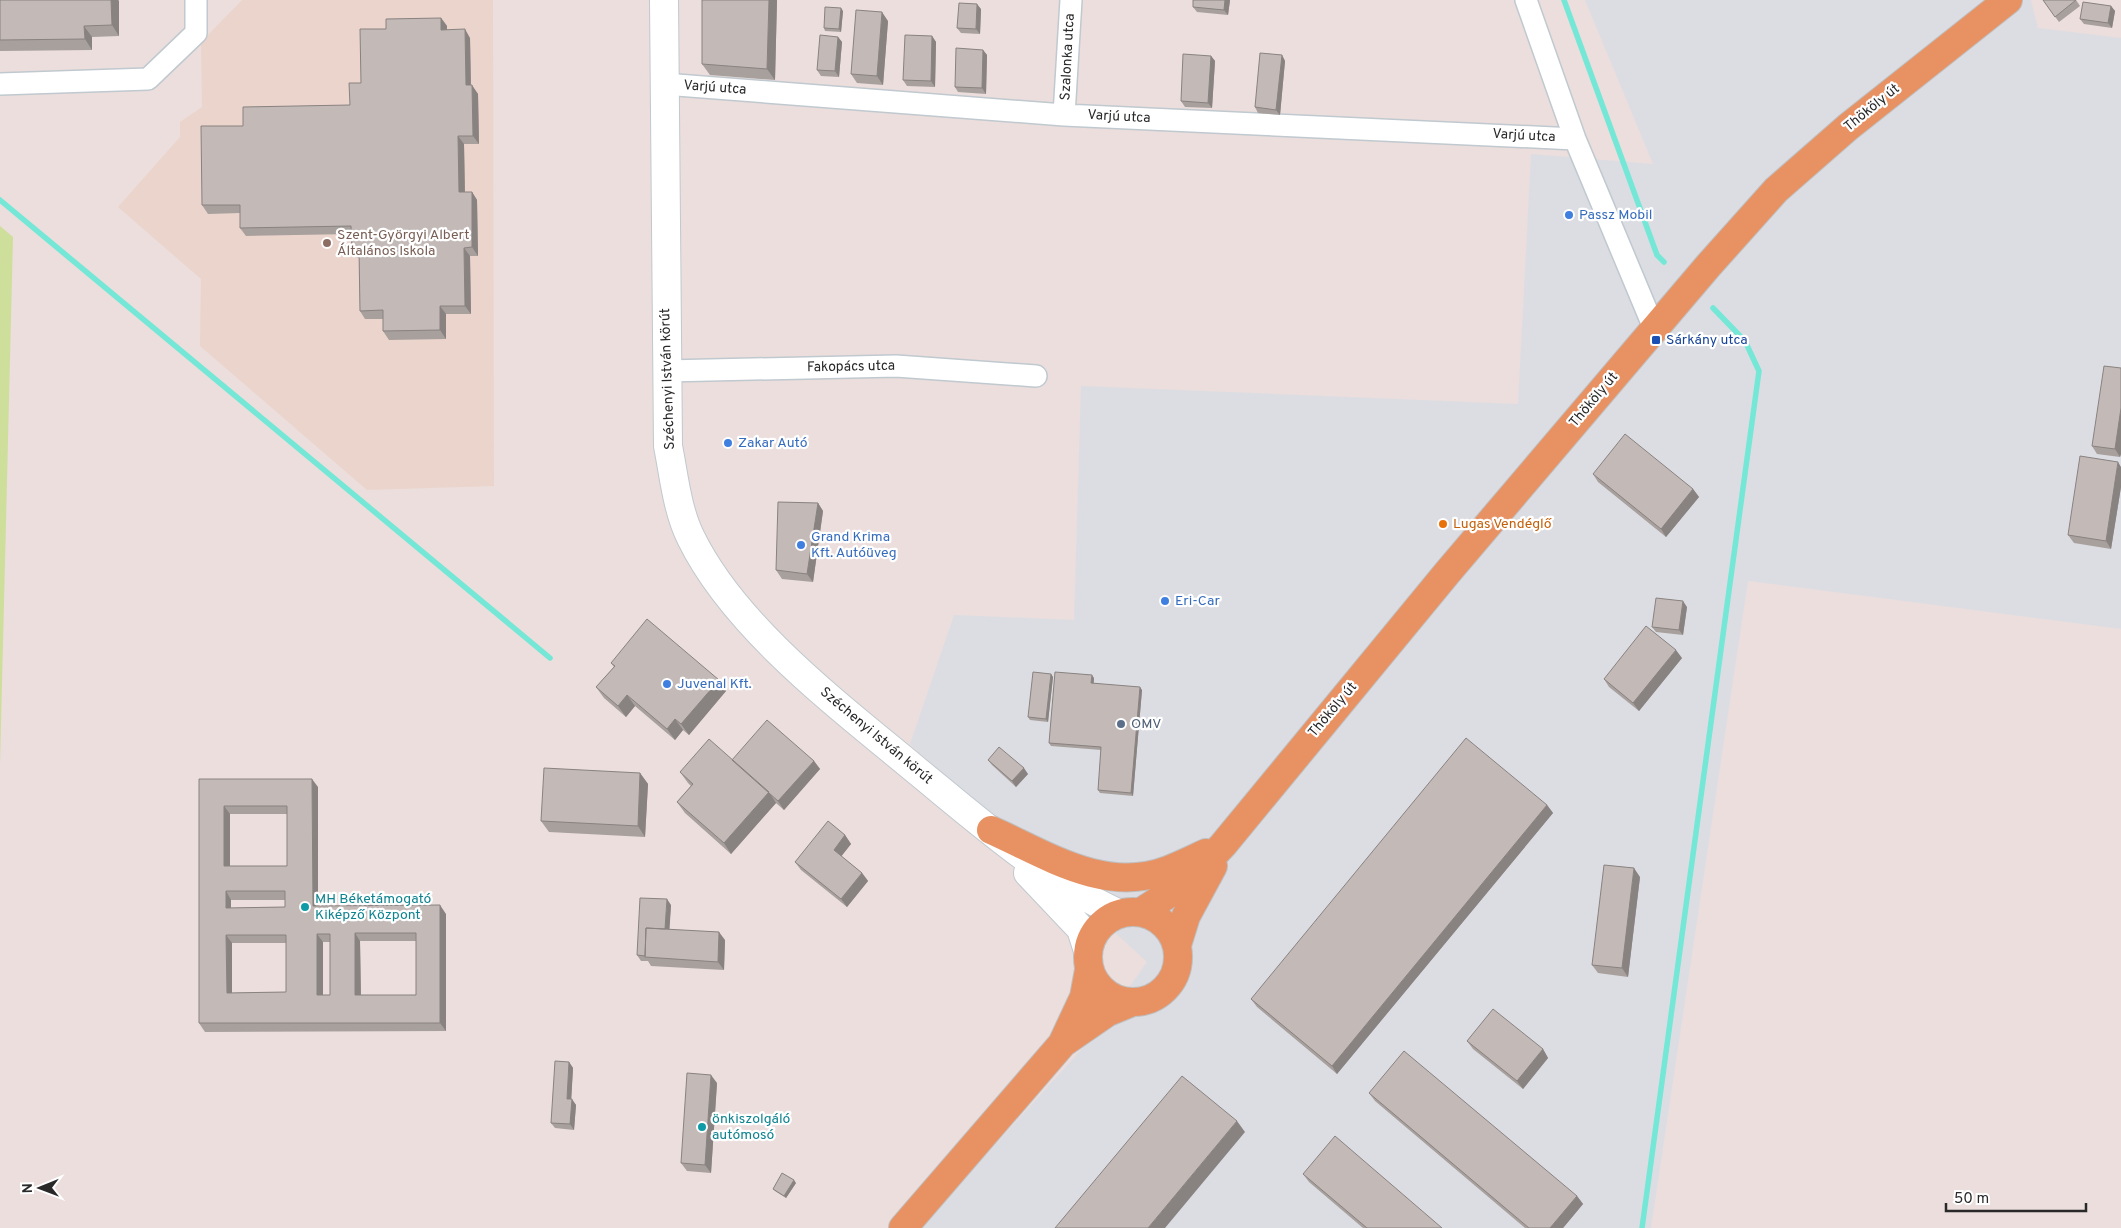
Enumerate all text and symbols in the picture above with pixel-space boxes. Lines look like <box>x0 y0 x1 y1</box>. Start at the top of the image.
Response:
street label: Szalonka utca <box>1057 13 1079 101</box>
street label: Varjú utca <box>683 77 747 99</box>
street label: Thököly út <box>1841 80 1903 136</box>
street label: Varjú utca <box>1087 107 1151 127</box>
street label: Varjú utca <box>1492 126 1556 146</box>
place label: Passz Mobil <box>1579 207 1652 224</box>
marker: Passz Mobil <box>1563 209 1575 221</box>
place label: Szent-Györgyi Albert Általános Iskola <box>337 227 470 260</box>
marker: Szent-Györgyi Albert Általános Iskola <box>321 237 333 249</box>
street label: Széchenyi István körút <box>657 308 679 450</box>
place label: Sárkány utca <box>1666 332 1748 349</box>
marker: Sárkány utca <box>1650 334 1662 346</box>
street label: Fakopács utca <box>807 358 895 376</box>
street label: Thököly út <box>1566 369 1622 431</box>
place label: Zakar Autó <box>738 435 808 452</box>
marker: Zakar Autó <box>722 437 734 449</box>
place label: Lugas Vendéglő <box>1453 516 1553 533</box>
marker: Lugas Vendéglő <box>1437 518 1449 530</box>
place label: Grand Krima Kft. Autóüveg <box>811 529 897 562</box>
marker: Grand Krima Kft. Autóüveg <box>795 539 807 551</box>
place label: Eri-Car <box>1175 593 1220 610</box>
marker: Eri-Car <box>1159 595 1171 607</box>
place label: Juvenal Kft. <box>677 676 752 693</box>
marker: Juvenal Kft. <box>661 678 673 690</box>
street label: Thököly út <box>1305 679 1361 741</box>
street label: Széchenyi István körút <box>816 684 936 788</box>
place label: OMV <box>1131 716 1162 733</box>
marker: OMV <box>1115 718 1127 730</box>
place label: MH Béketámogató Kiképző Központ <box>315 891 432 924</box>
marker: MH Béketámogató Kiképző Központ <box>299 901 311 913</box>
place label: önkiszolgáló autómosó <box>712 1111 791 1144</box>
marker: önkiszolgáló autómosó <box>696 1121 708 1133</box>
north arrow <box>15 1163 65 1213</box>
scale bar <box>1946 1180 2086 1212</box>
text: N <box>20 1183 37 1193</box>
text: 50 m <box>1954 1190 1989 1209</box>

